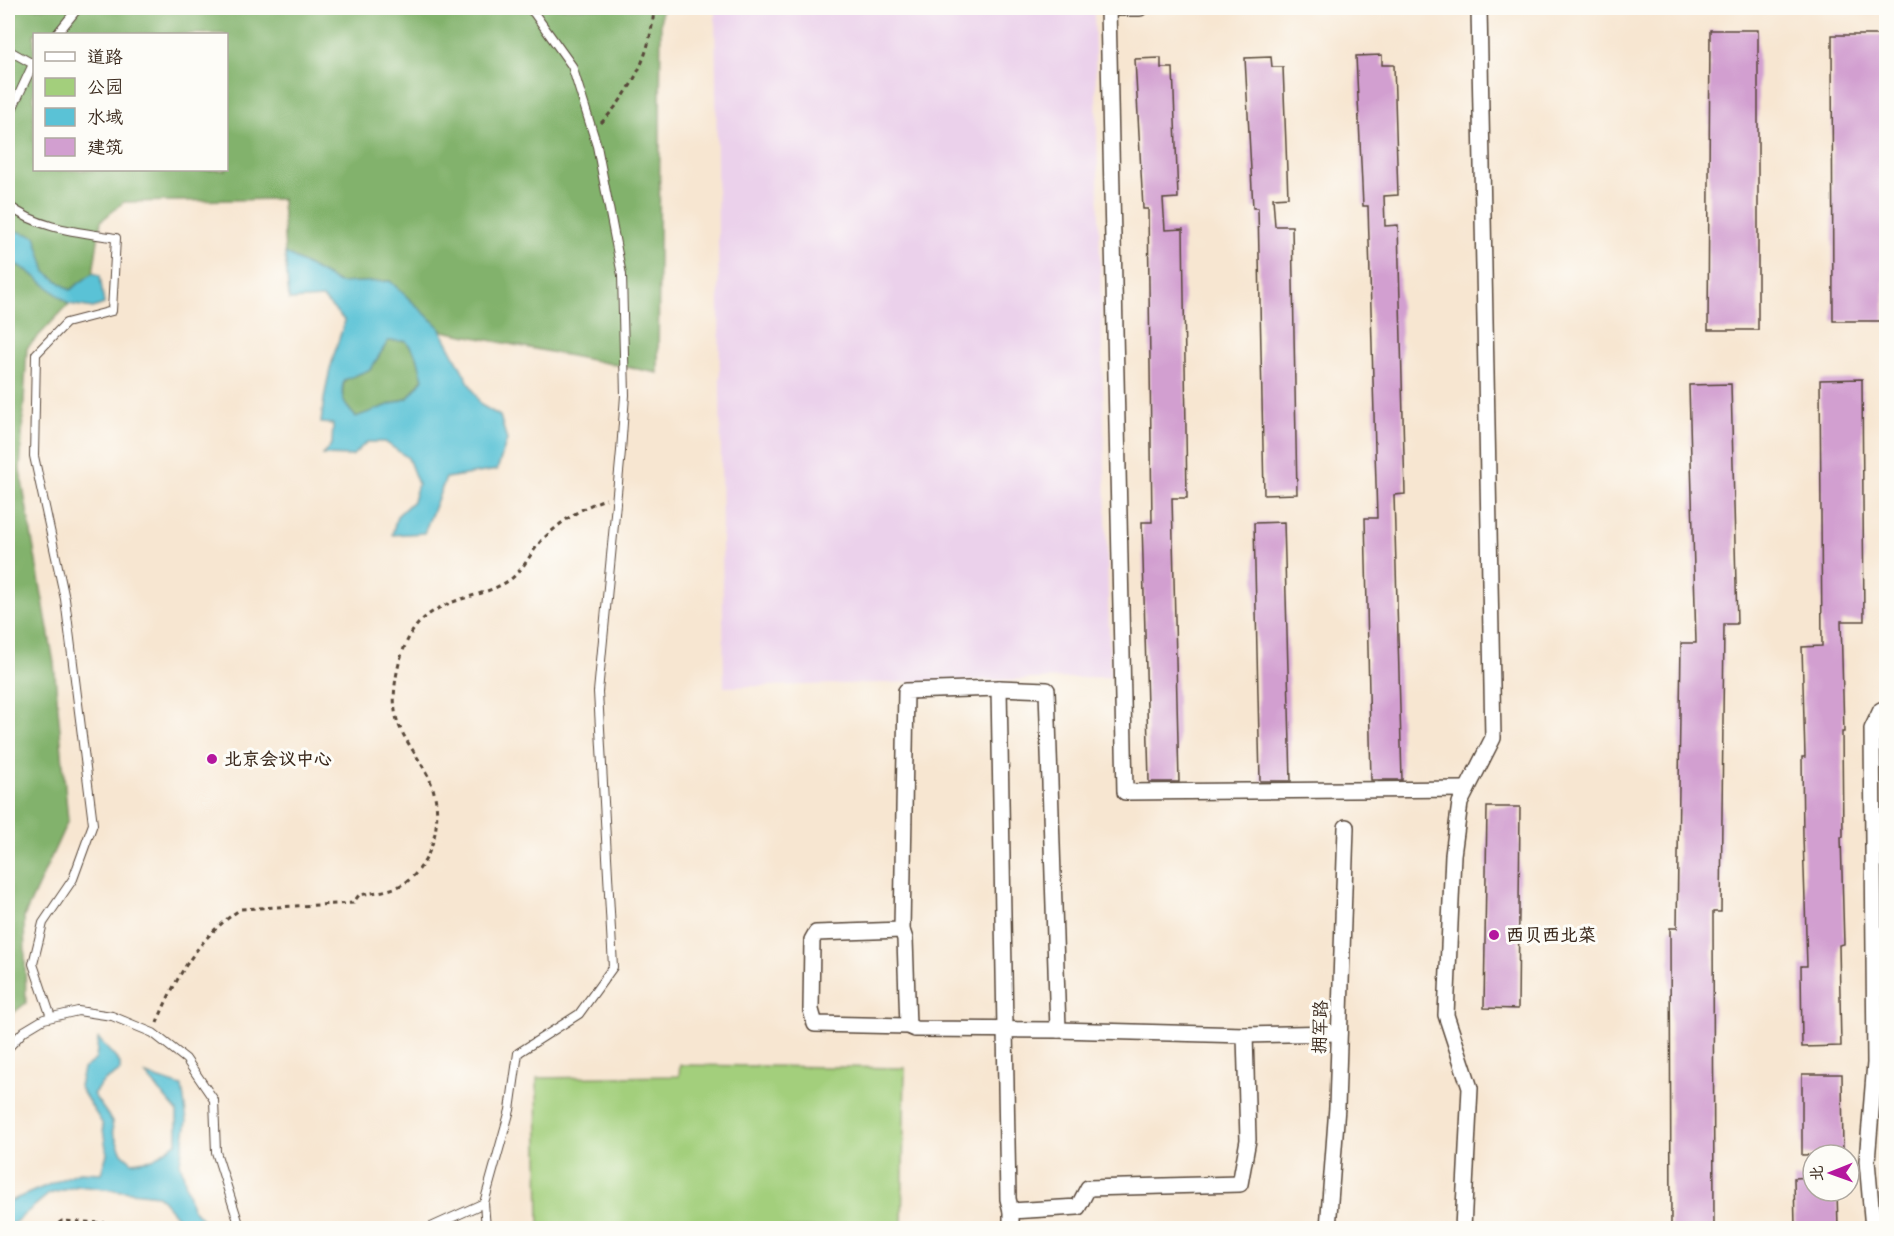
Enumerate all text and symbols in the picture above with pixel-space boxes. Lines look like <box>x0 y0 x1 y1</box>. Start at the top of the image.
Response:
legend <box>33 33 228 171</box>
text: 道路 <box>87 44 123 69</box>
text: 公园 <box>87 74 123 99</box>
text: 水域 <box>87 104 123 129</box>
text: 建筑 <box>87 134 123 159</box>
place label: 北京会议中心 <box>224 746 332 771</box>
marker: 北京会议中心 <box>205 752 219 766</box>
place label: 西贝西北菜 <box>1506 922 1596 947</box>
marker: 西贝西北菜 <box>1487 928 1501 942</box>
street label: 拥军路 <box>1306 1000 1333 1054</box>
north arrow <box>1801 1143 1861 1203</box>
text: 北 <box>1805 1165 1827 1181</box>

